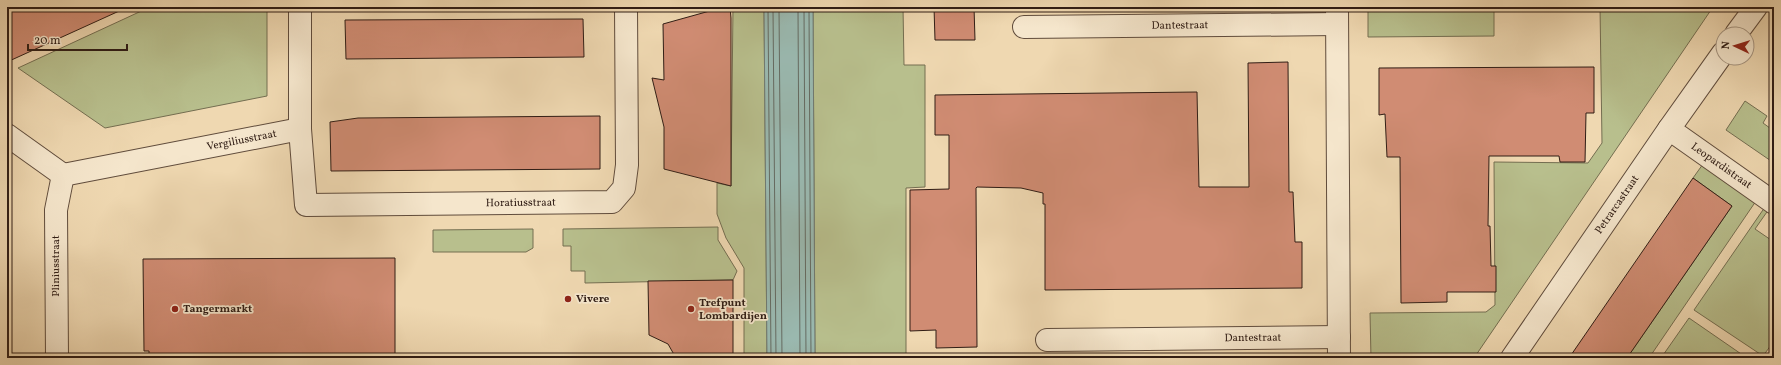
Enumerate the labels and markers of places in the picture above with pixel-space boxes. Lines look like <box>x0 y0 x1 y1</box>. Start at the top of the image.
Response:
place label: Vivere <box>576 292 610 307</box>
marker: Vivere <box>563 294 573 304</box>
place label: Trefpunt Lombardijen <box>699 296 767 324</box>
place label: Tangermarkt <box>183 302 252 317</box>
marker: Tangermarkt <box>170 304 180 314</box>
marker: Trefpunt Lombardijen <box>686 304 696 314</box>

